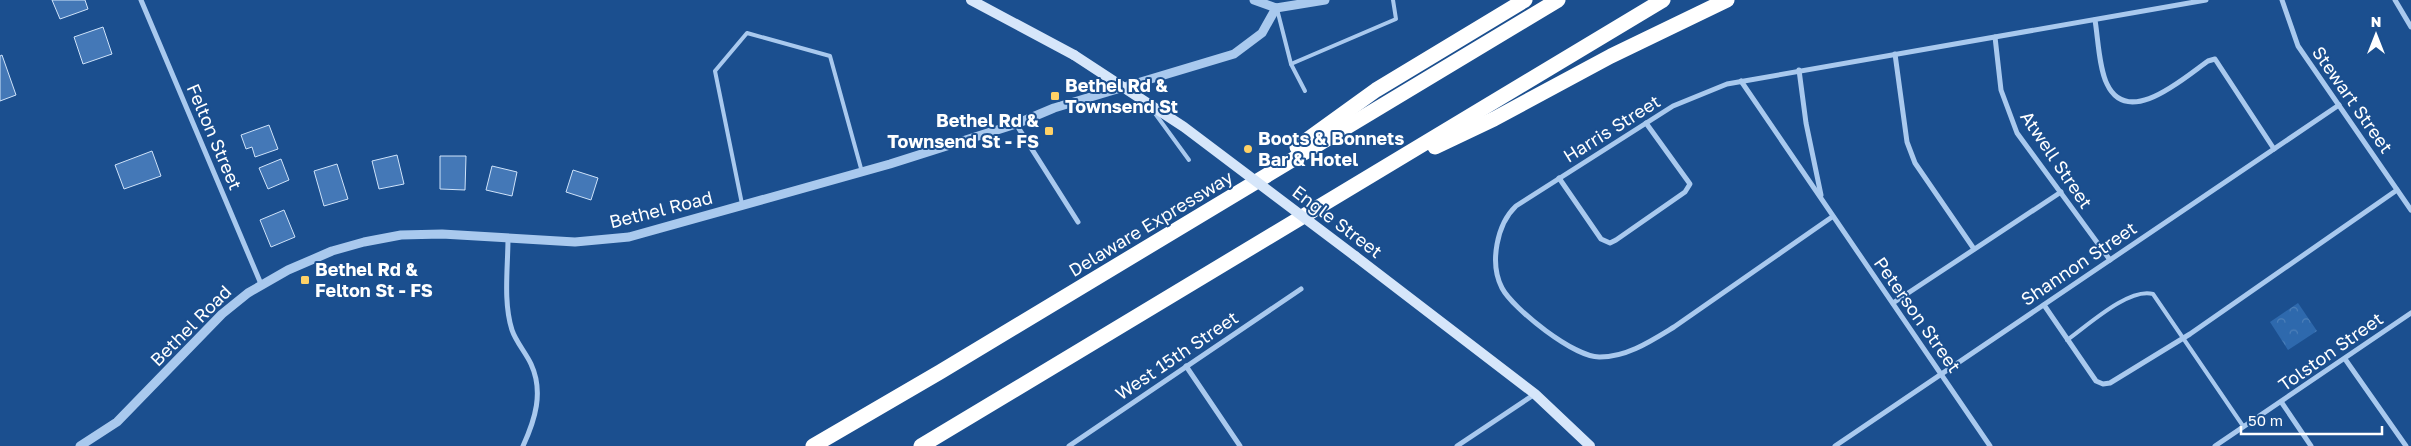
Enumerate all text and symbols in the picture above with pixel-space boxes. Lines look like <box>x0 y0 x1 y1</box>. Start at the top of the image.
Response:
north arrow <box>2351 10 2401 60</box>
text: N <box>2371 13 2381 30</box>
street label: Stewart Street <box>2308 42 2398 157</box>
place label: Bethel Rd & Townsend St <box>1065 74 1178 117</box>
street label: Felton Street <box>183 80 247 193</box>
marker: Bethel Rd & Townsend St <box>1049 90 1061 102</box>
street label: Harris Street <box>1559 90 1664 167</box>
street label: Atwell Street <box>2016 107 2098 212</box>
place label: Bethel Rd & Townsend St - FS <box>887 109 1039 152</box>
marker: Bethel Rd & Townsend St - FS <box>1043 125 1055 137</box>
place label: Boots & Bonnets Bar & Hotel <box>1258 127 1404 170</box>
marker: Boots & Bonnets Bar & Hotel <box>1242 143 1254 155</box>
street label: Delaware Expressway <box>1065 165 1236 281</box>
street label: Engle Street <box>1288 180 1387 262</box>
street label: Bethel Road <box>607 186 715 232</box>
street label: Shannon Street <box>2017 216 2140 310</box>
street label: Peterson Street <box>1870 252 1966 376</box>
place label: Bethel Rd & Felton St - FS <box>315 258 433 301</box>
marker: Bethel Rd & Felton St - FS <box>299 274 311 286</box>
street label: Bethel Road <box>145 280 235 370</box>
street label: West 15th Street <box>1111 306 1242 404</box>
street label: Tolston Street <box>2274 307 2387 395</box>
scale bar <box>2241 404 2382 436</box>
text: 50 m <box>2248 411 2283 429</box>

